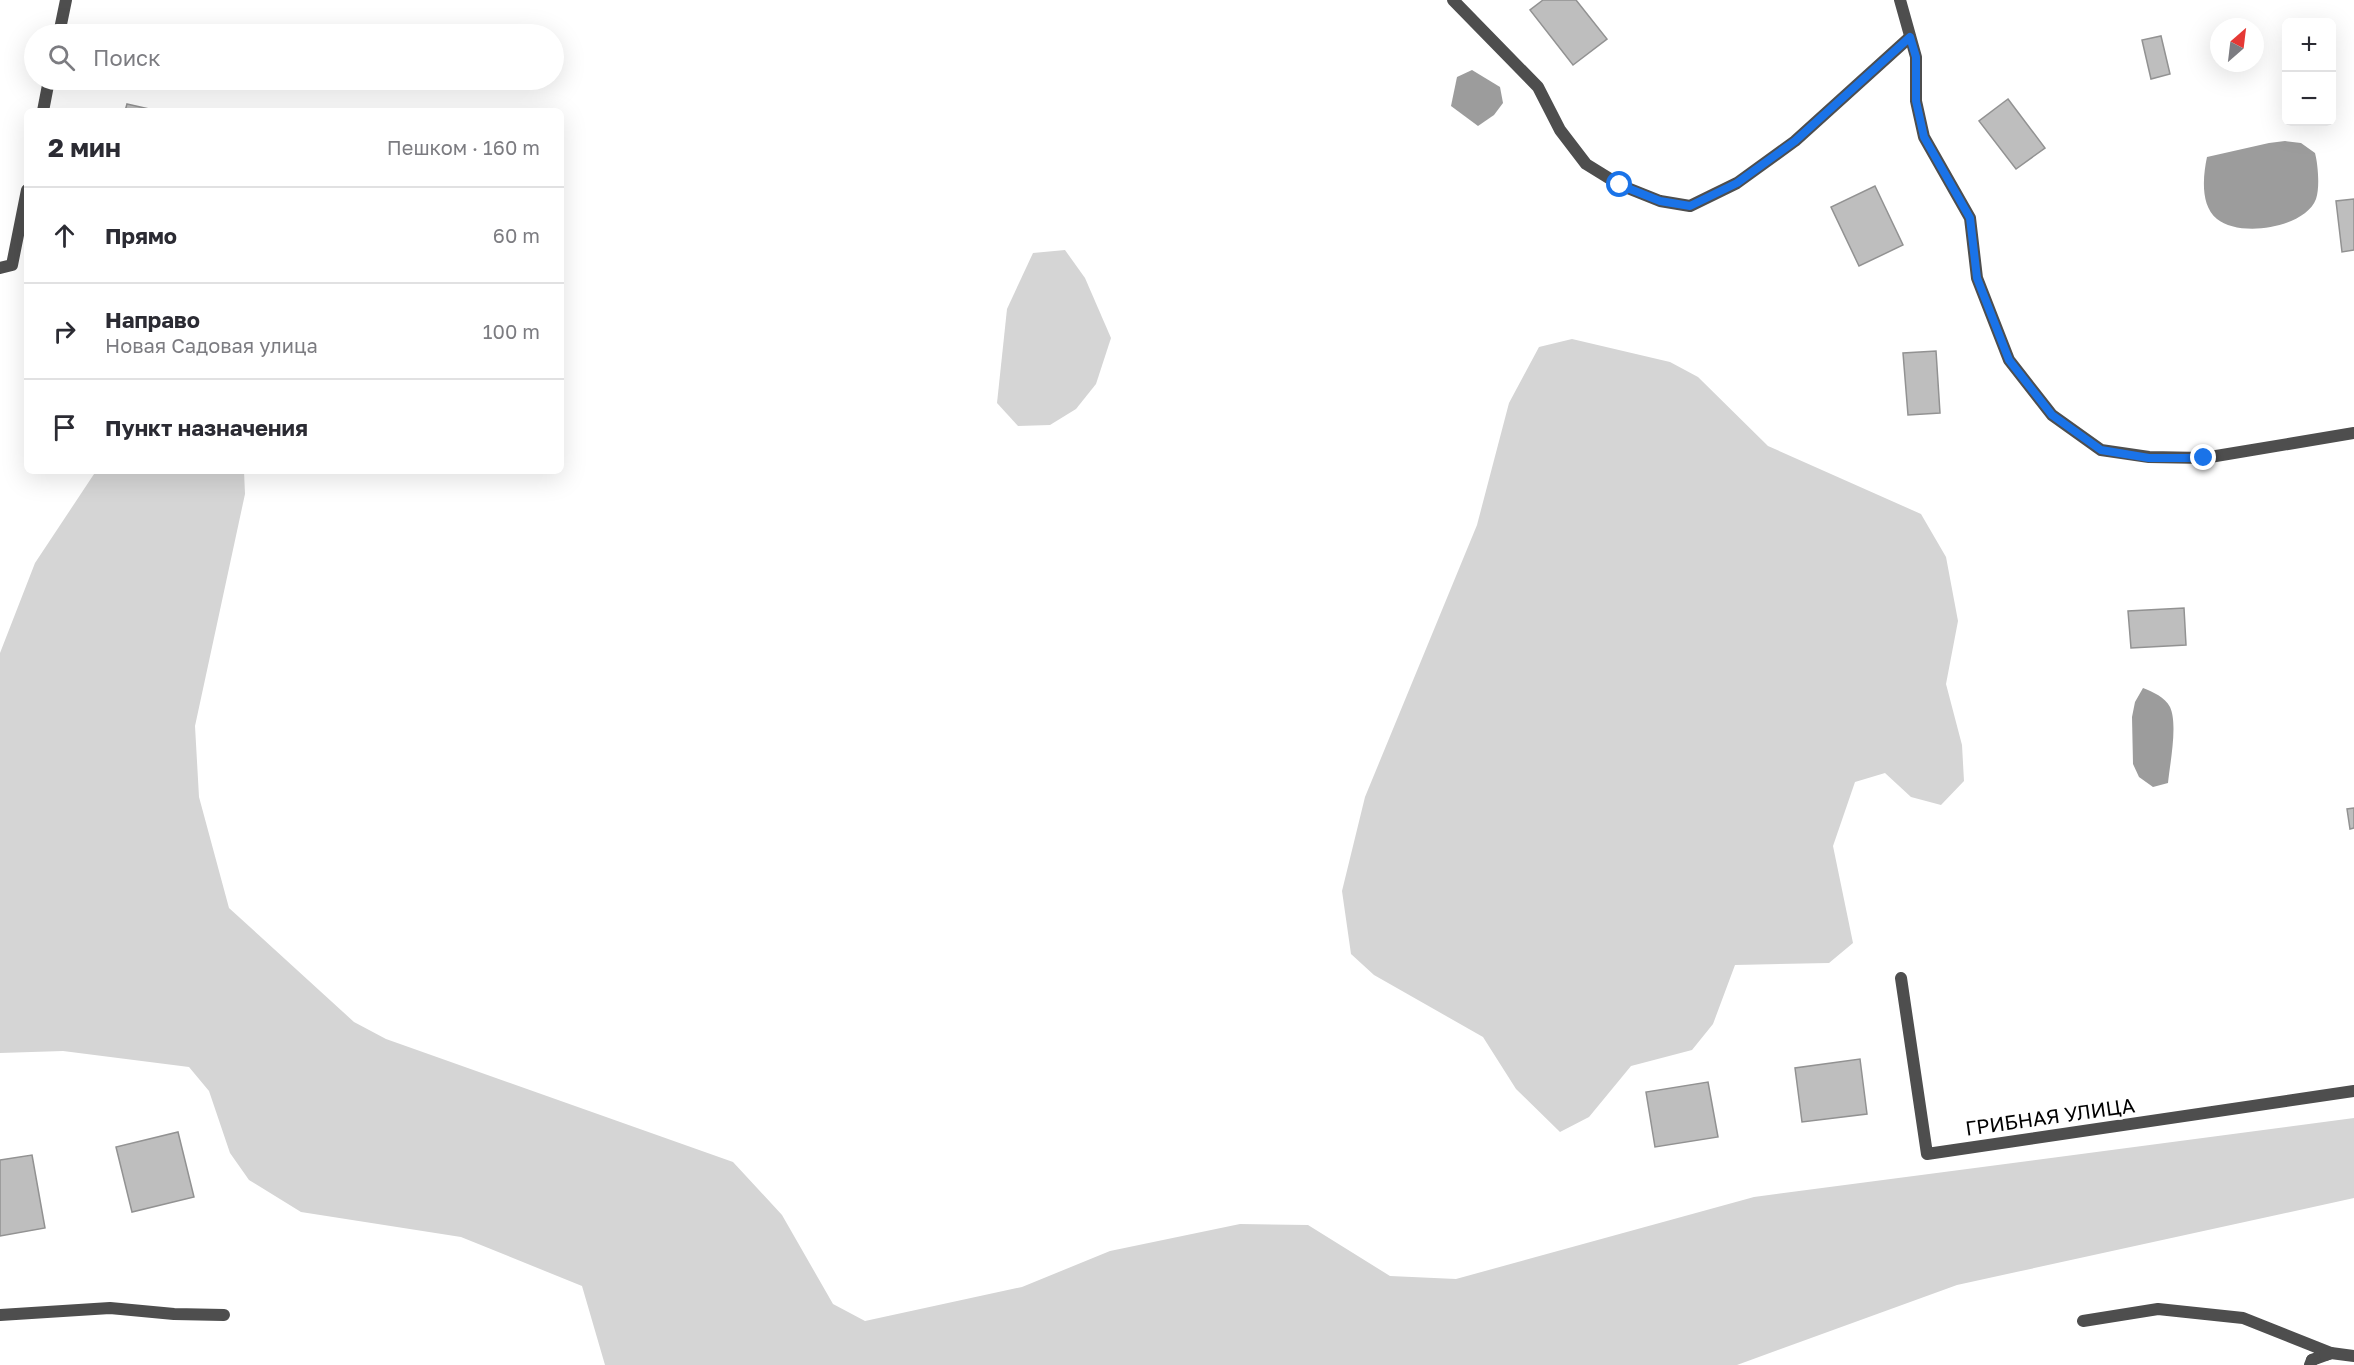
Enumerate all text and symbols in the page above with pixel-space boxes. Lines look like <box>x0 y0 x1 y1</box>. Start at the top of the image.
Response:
north arrow <box>2210 18 2264 72</box>
map controls <box>2282 18 2336 126</box>
button: + <box>2282 18 2336 72</box>
search box <box>24 24 564 90</box>
icon: search <box>45 41 78 74</box>
text: Поиск <box>93 44 161 71</box>
button: − <box>2282 72 2336 126</box>
text: 2 мин <box>48 132 121 163</box>
text: Пешком · 160 m <box>387 135 540 159</box>
route start <box>1606 171 1632 197</box>
icon: ahead <box>48 219 81 252</box>
text: Прямо <box>105 222 177 249</box>
text: 60 m <box>493 223 540 247</box>
text: Направо <box>105 306 200 333</box>
icon: right <box>48 315 81 348</box>
text: 100 m <box>483 319 540 343</box>
text: Новая Садовая улица <box>105 333 318 357</box>
icon: arrive <box>48 411 81 444</box>
text: Пункт назначения <box>105 414 308 441</box>
route end <box>2190 444 2216 470</box>
street label: ГРИБНАЯ УЛИЦА <box>1964 1092 2136 1140</box>

